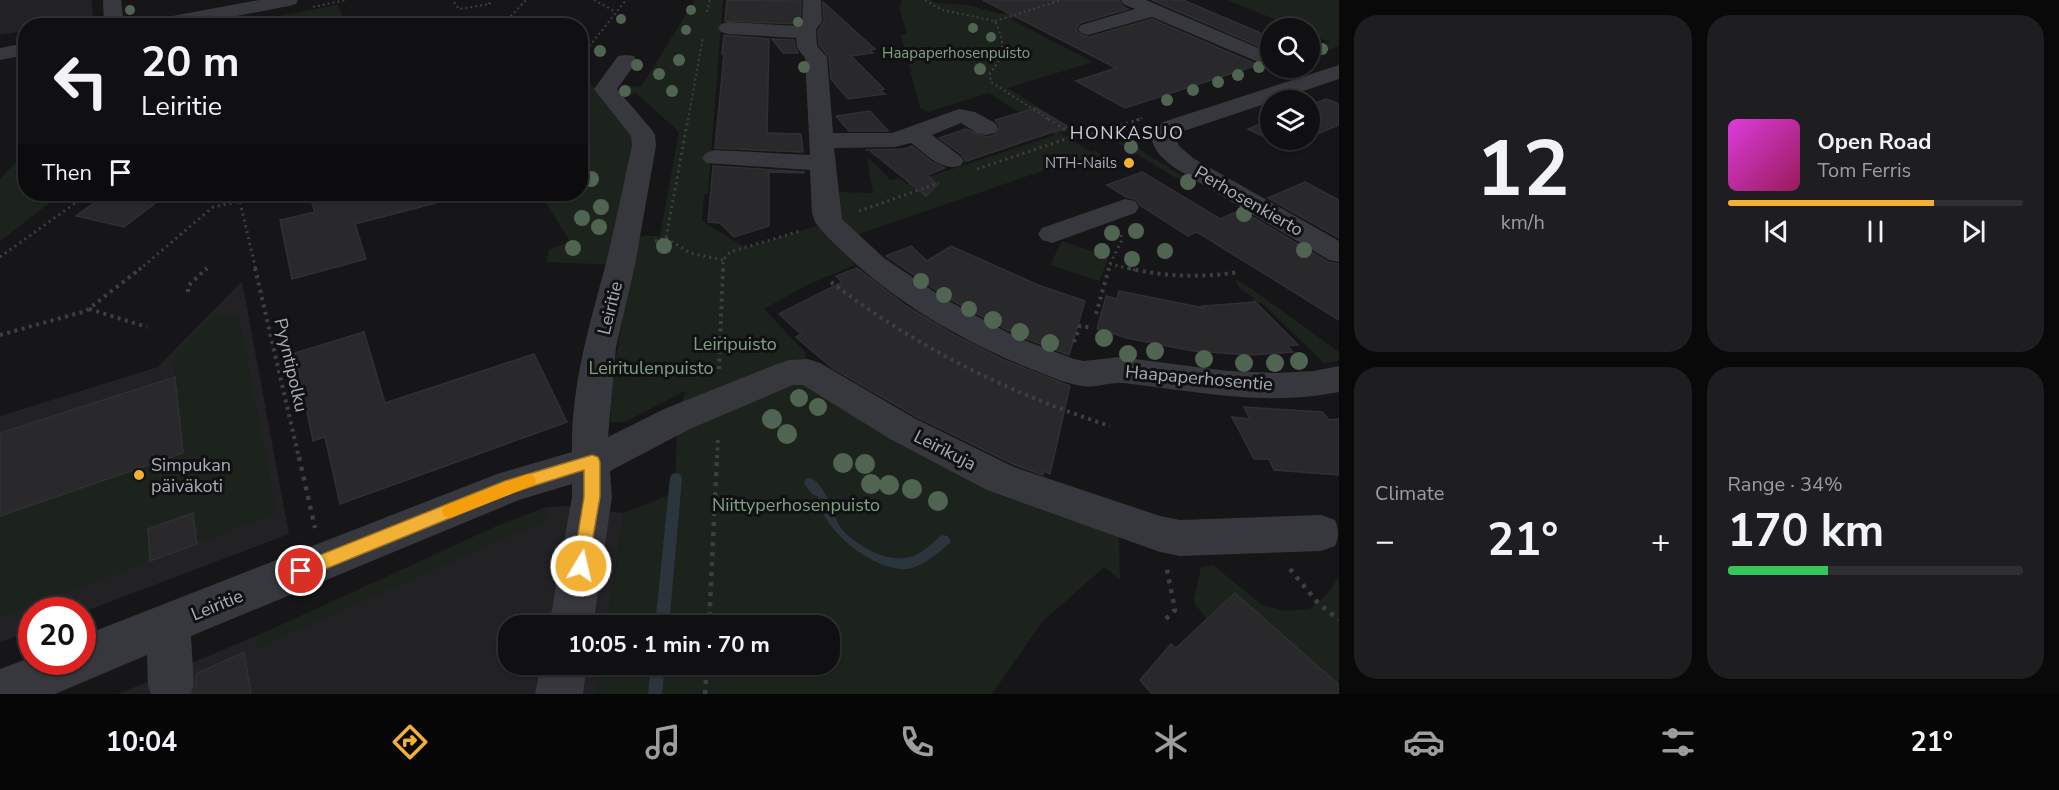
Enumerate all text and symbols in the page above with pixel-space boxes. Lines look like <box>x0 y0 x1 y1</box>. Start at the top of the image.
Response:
map controls <box>1260 18 1320 150</box>
button: search <box>1260 18 1320 78</box>
text: 20 m <box>141 34 240 91</box>
icon: left <box>42 42 120 120</box>
park label: Haapaperhosenpuisto <box>882 43 1030 63</box>
text: Leiritie <box>141 88 222 125</box>
button: layers <box>1260 90 1320 150</box>
text: 12 <box>1476 116 1570 223</box>
district label: HONKASUO <box>1070 121 1184 145</box>
text: Open Road <box>1818 127 1931 157</box>
place label: NTH-Nails <box>1045 153 1117 173</box>
icon: arrive <box>104 156 137 189</box>
marker: NTH-Nails <box>1122 156 1136 170</box>
text: Tom Ferris <box>1818 157 1911 184</box>
text: Then <box>42 158 92 188</box>
street label: Perhosenkierto <box>1190 160 1308 242</box>
text: km/h <box>1501 209 1545 236</box>
icon: previous <box>1760 215 1793 248</box>
icon: pause <box>1859 215 1892 248</box>
icon: next <box>1957 215 1990 248</box>
street label: Leiritie <box>592 279 628 337</box>
street label: Pyyntipolku <box>269 316 313 414</box>
park label: Leiripuisto <box>693 332 777 356</box>
park label: Leiritulenpuisto <box>588 356 714 380</box>
street label: Haapaperhosentie <box>1124 360 1274 396</box>
street label: Leirikuja <box>910 424 980 476</box>
place label: Simpukan päiväkoti <box>151 453 231 498</box>
marker: Simpukan päiväkoti <box>132 468 146 482</box>
text: Range · 34% <box>1728 471 1843 498</box>
text: Climate <box>1375 480 1444 507</box>
park label: Niittyperhosenpuisto <box>712 493 880 517</box>
text: 170 km <box>1728 501 1884 562</box>
text: 21° <box>1487 510 1558 571</box>
text: − <box>1375 519 1395 564</box>
text: + <box>1651 519 1671 564</box>
position arrow <box>549 534 613 598</box>
pin <box>275 545 326 596</box>
icon: arrive <box>284 554 317 587</box>
street label: Leiritie <box>187 584 247 626</box>
speed limit sign: 20 <box>18 597 96 675</box>
text: 10:05 · 1 min · 70 m <box>568 630 770 660</box>
icon: directions <box>389 721 431 763</box>
icon: music <box>642 721 684 763</box>
icon: phone <box>896 721 938 763</box>
icon: climate <box>1150 721 1192 763</box>
icon: car <box>1403 721 1445 763</box>
icon: filters <box>1657 721 1699 763</box>
text: 10:04 <box>106 724 177 761</box>
text: 21° <box>1910 724 1953 761</box>

